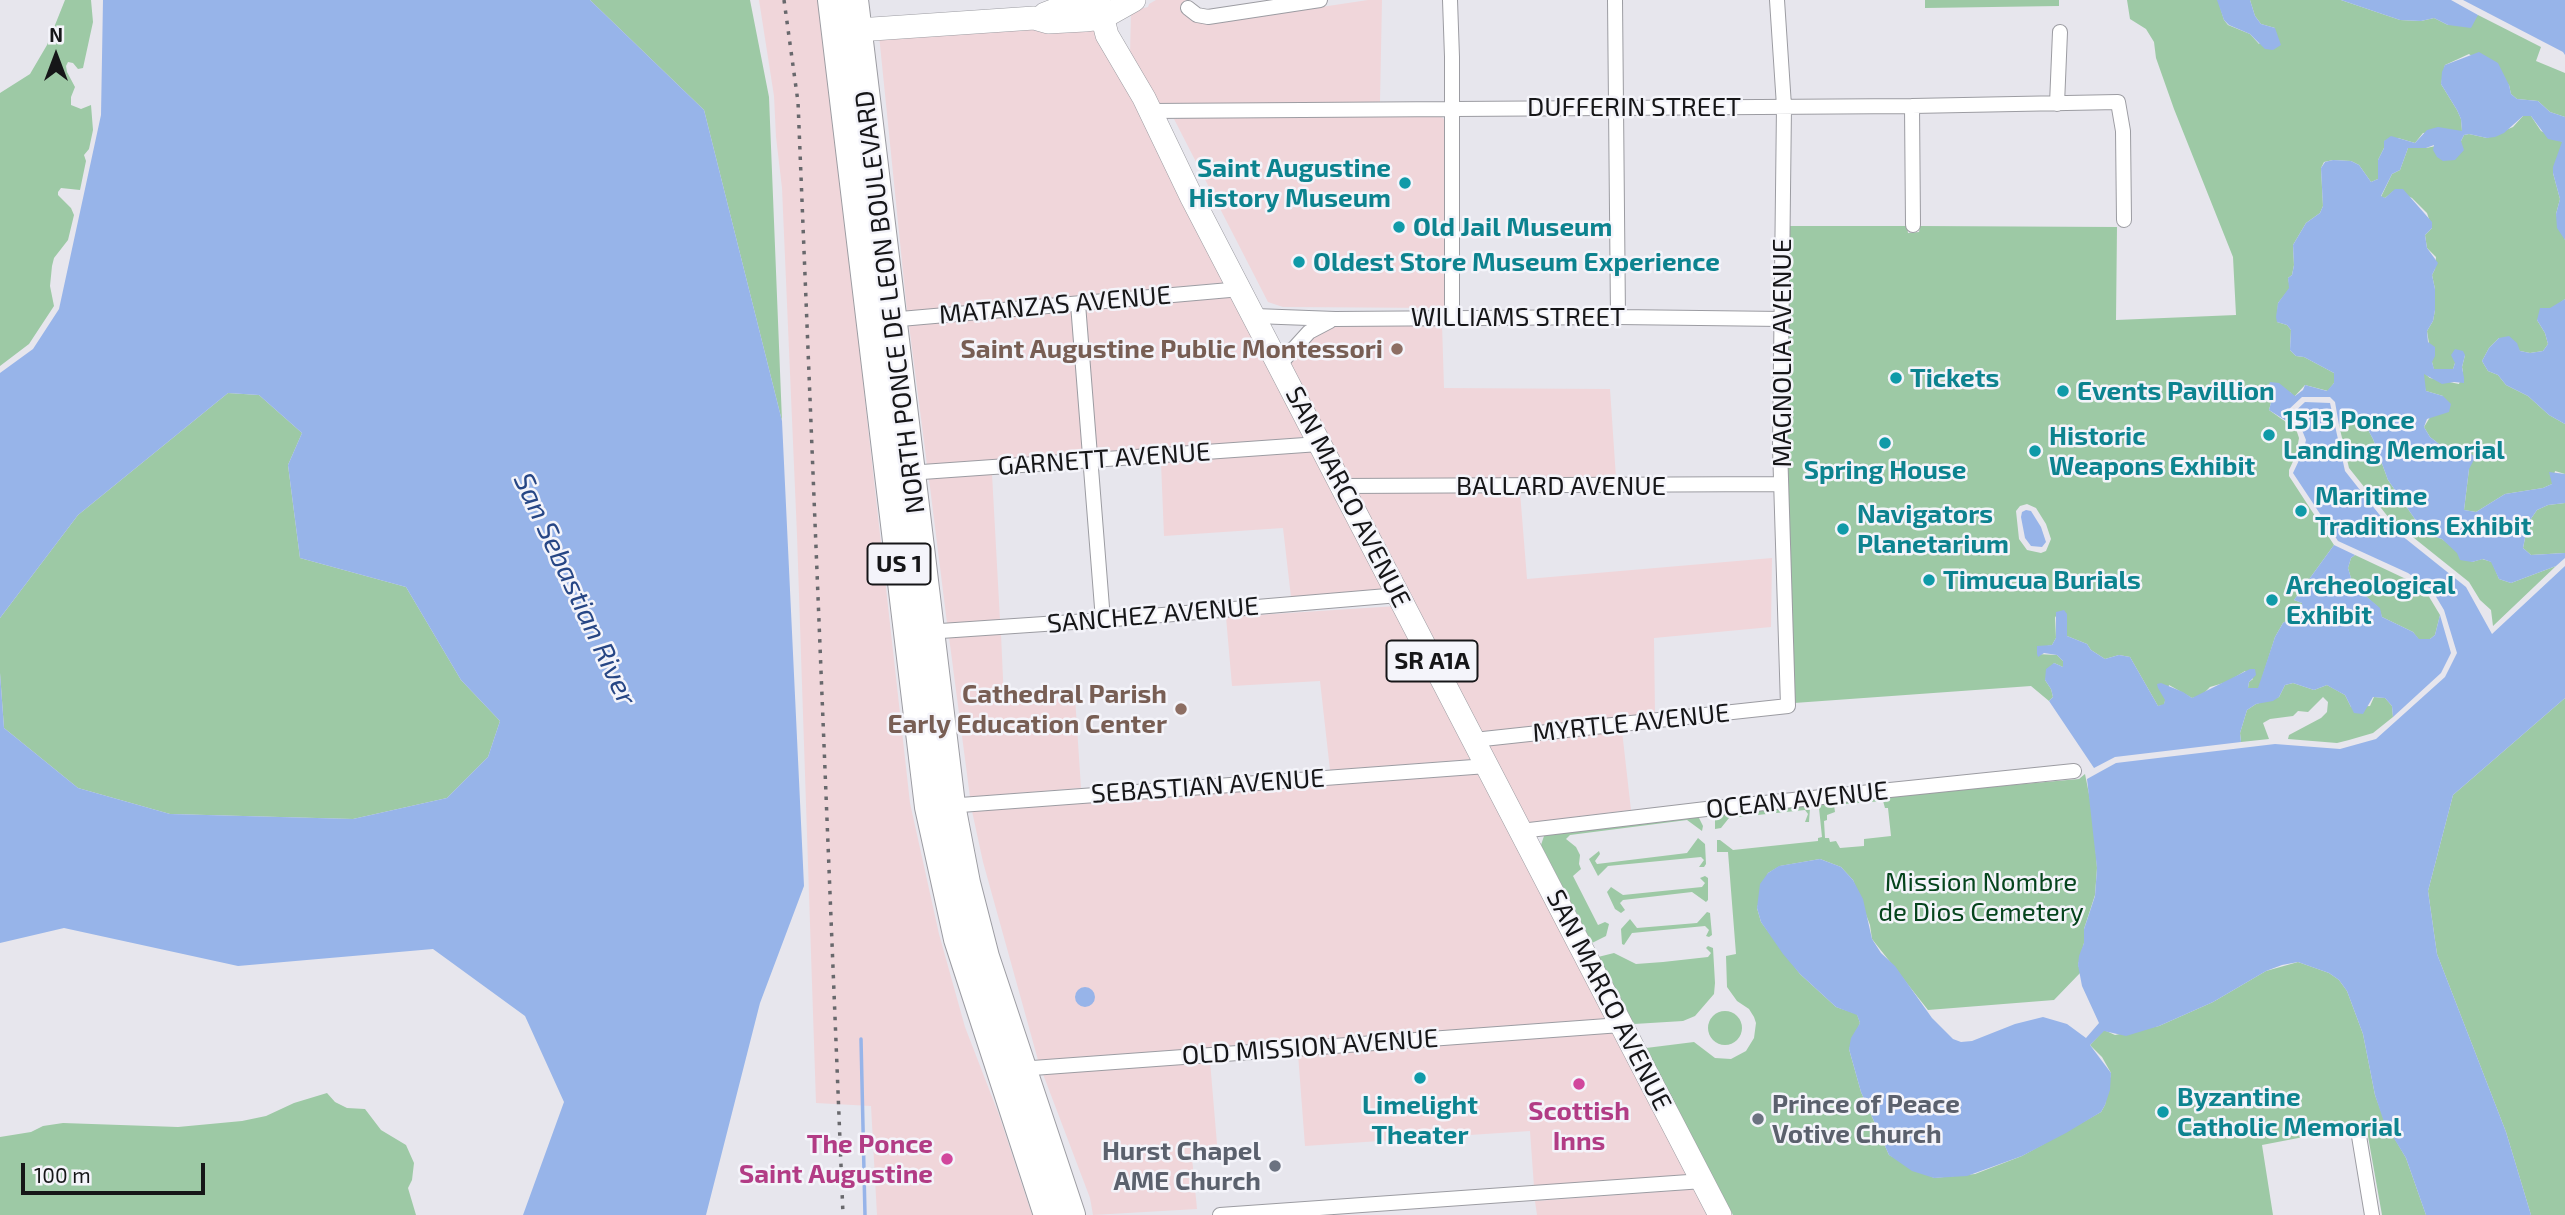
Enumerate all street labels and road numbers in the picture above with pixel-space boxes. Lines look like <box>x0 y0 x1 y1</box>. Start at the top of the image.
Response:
street label: NORTH PONCE DE LEON BOULEVARD <box>849 89 931 515</box>
street label: DUFFERIN STREET <box>1527 91 1741 123</box>
street label: MAGNOLIA AVENUE <box>1766 239 1798 467</box>
street label: MATANZAS AVENUE <box>938 279 1172 331</box>
street label: WILLIAMS STREET <box>1411 301 1625 333</box>
street label: SAN MARCO AVENUE <box>1279 381 1417 613</box>
street label: GARNETT AVENUE <box>996 436 1212 482</box>
street label: BALLARD AVENUE <box>1456 470 1666 502</box>
road number: US 1 <box>867 544 930 584</box>
street label: SANCHEZ AVENUE <box>1046 590 1260 640</box>
road number: SR A1A <box>1386 640 1478 682</box>
street label: MYRTLE AVENUE <box>1531 697 1731 749</box>
street label: SEBASTIAN AVENUE <box>1090 762 1326 810</box>
street label: OCEAN AVENUE <box>1704 775 1890 825</box>
street label: SAN MARCO AVENUE <box>1540 884 1678 1116</box>
street label: OLD MISSION AVENUE <box>1181 1022 1439 1072</box>

